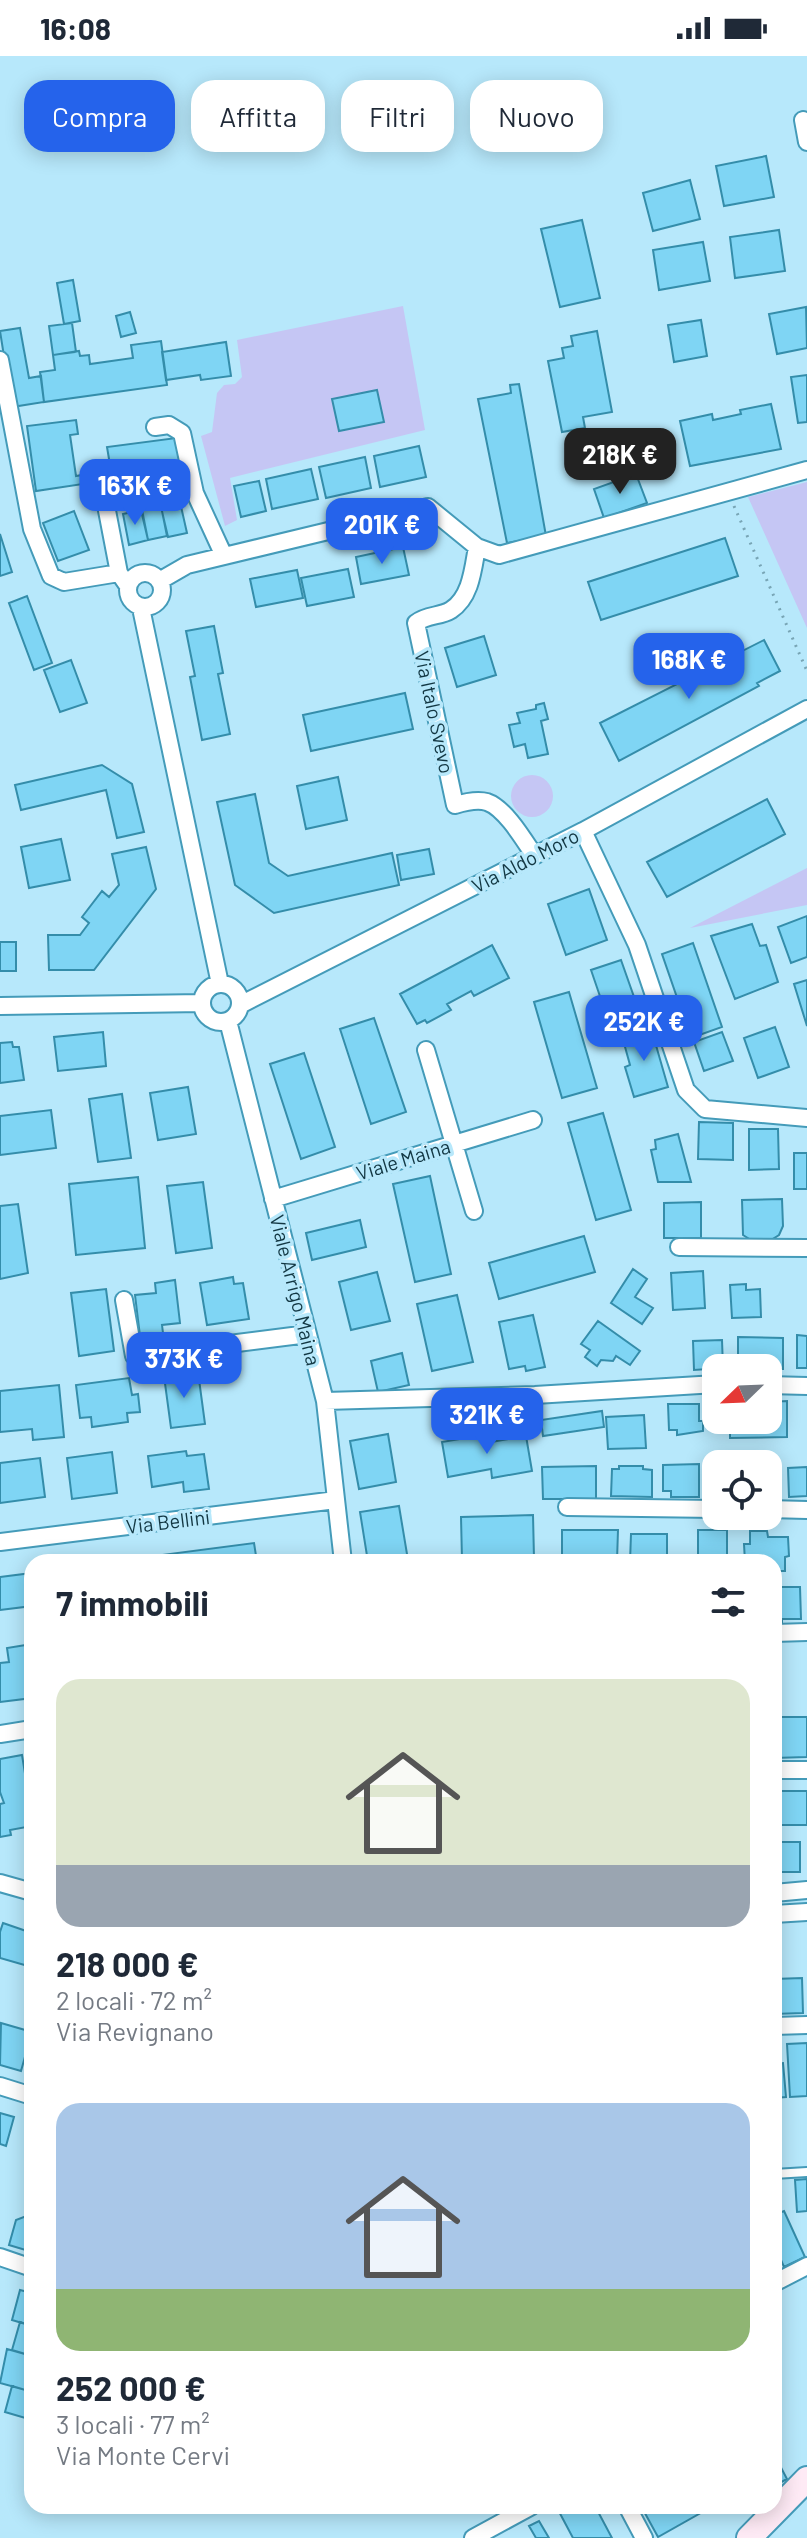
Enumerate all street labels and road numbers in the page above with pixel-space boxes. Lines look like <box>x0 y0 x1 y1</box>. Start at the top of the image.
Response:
street label: Via Italo Svevo <box>410 649 460 775</box>
street label: Via Aldo Moro <box>467 823 583 897</box>
street label: Viale Maina <box>353 1133 453 1185</box>
street label: Viale Arrigo Maina <box>266 1212 326 1368</box>
street label: Via Bellini <box>125 1504 211 1538</box>

